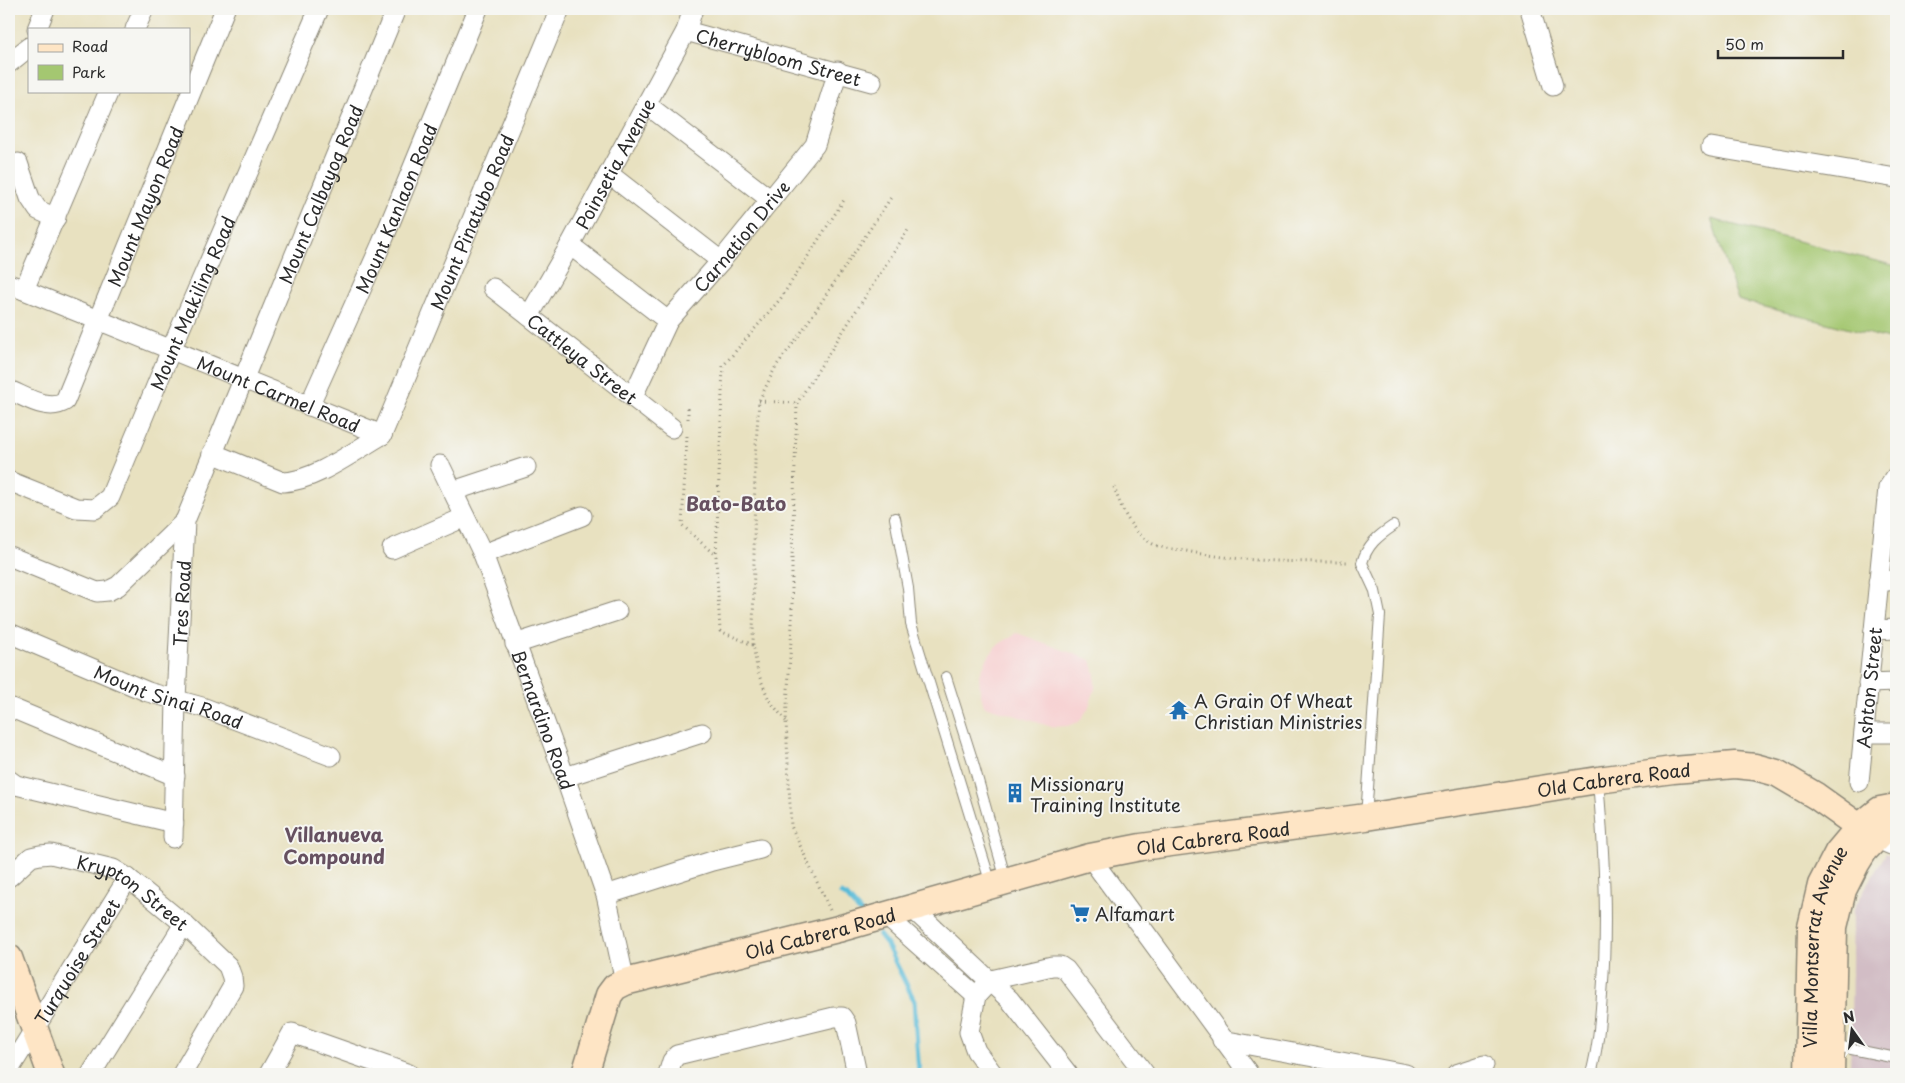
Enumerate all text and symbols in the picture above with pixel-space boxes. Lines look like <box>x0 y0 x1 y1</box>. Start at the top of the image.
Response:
street label: Cherrybloom Street <box>693 21 864 92</box>
legend <box>28 28 190 92</box>
scale bar <box>1718 28 1842 60</box>
text: 50 m <box>1725 32 1764 55</box>
text: Road <box>72 34 108 57</box>
text: Park <box>72 60 106 83</box>
street label: Poinsetia Avenue <box>568 93 661 234</box>
street label: Mount Calbayog Road <box>271 100 369 288</box>
street label: Mount Kanlaon Road <box>348 119 443 297</box>
street label: Mount Mayon Road <box>100 122 189 290</box>
street label: Mount Pinatubo Road <box>422 130 520 314</box>
street label: Carnation Drive <box>686 174 795 298</box>
street label: Mount Makiling Road <box>142 212 241 394</box>
street label: Cattleya Street <box>522 306 644 410</box>
street label: Mount Carmel Road <box>193 348 364 438</box>
district label: Bato-Bato <box>686 489 786 517</box>
street label: Tres Road <box>165 560 197 647</box>
street label: Ashton Street <box>1849 626 1888 749</box>
street label: Bernardino Road <box>506 645 582 793</box>
street label: Mount Sinai Road <box>90 657 247 735</box>
place label: A Grain Of Wheat Christian Ministries <box>1194 687 1363 735</box>
temple icon: A Grain Of Wheat Christian Ministries <box>1168 699 1190 721</box>
street label: Old Cabrera Road <box>1535 755 1692 803</box>
place label: Missionary Training Institute <box>1030 770 1181 818</box>
building icon: Missionary Training Institute <box>1004 782 1026 804</box>
street label: Old Cabrera Road <box>1134 814 1292 861</box>
district label: Villanueva Compound <box>283 820 385 870</box>
street label: Villa Montserrat Avenue <box>1795 838 1853 1048</box>
street label: Krypton Street <box>74 847 195 936</box>
street label: Turquoise Street <box>27 893 126 1029</box>
street label: Old Cabrera Road <box>742 900 899 965</box>
place label: Alfamart <box>1095 900 1175 927</box>
supermarket icon: Alfamart <box>1069 902 1091 924</box>
text: N <box>1841 1005 1857 1028</box>
north arrow <box>1828 1006 1878 1056</box>

